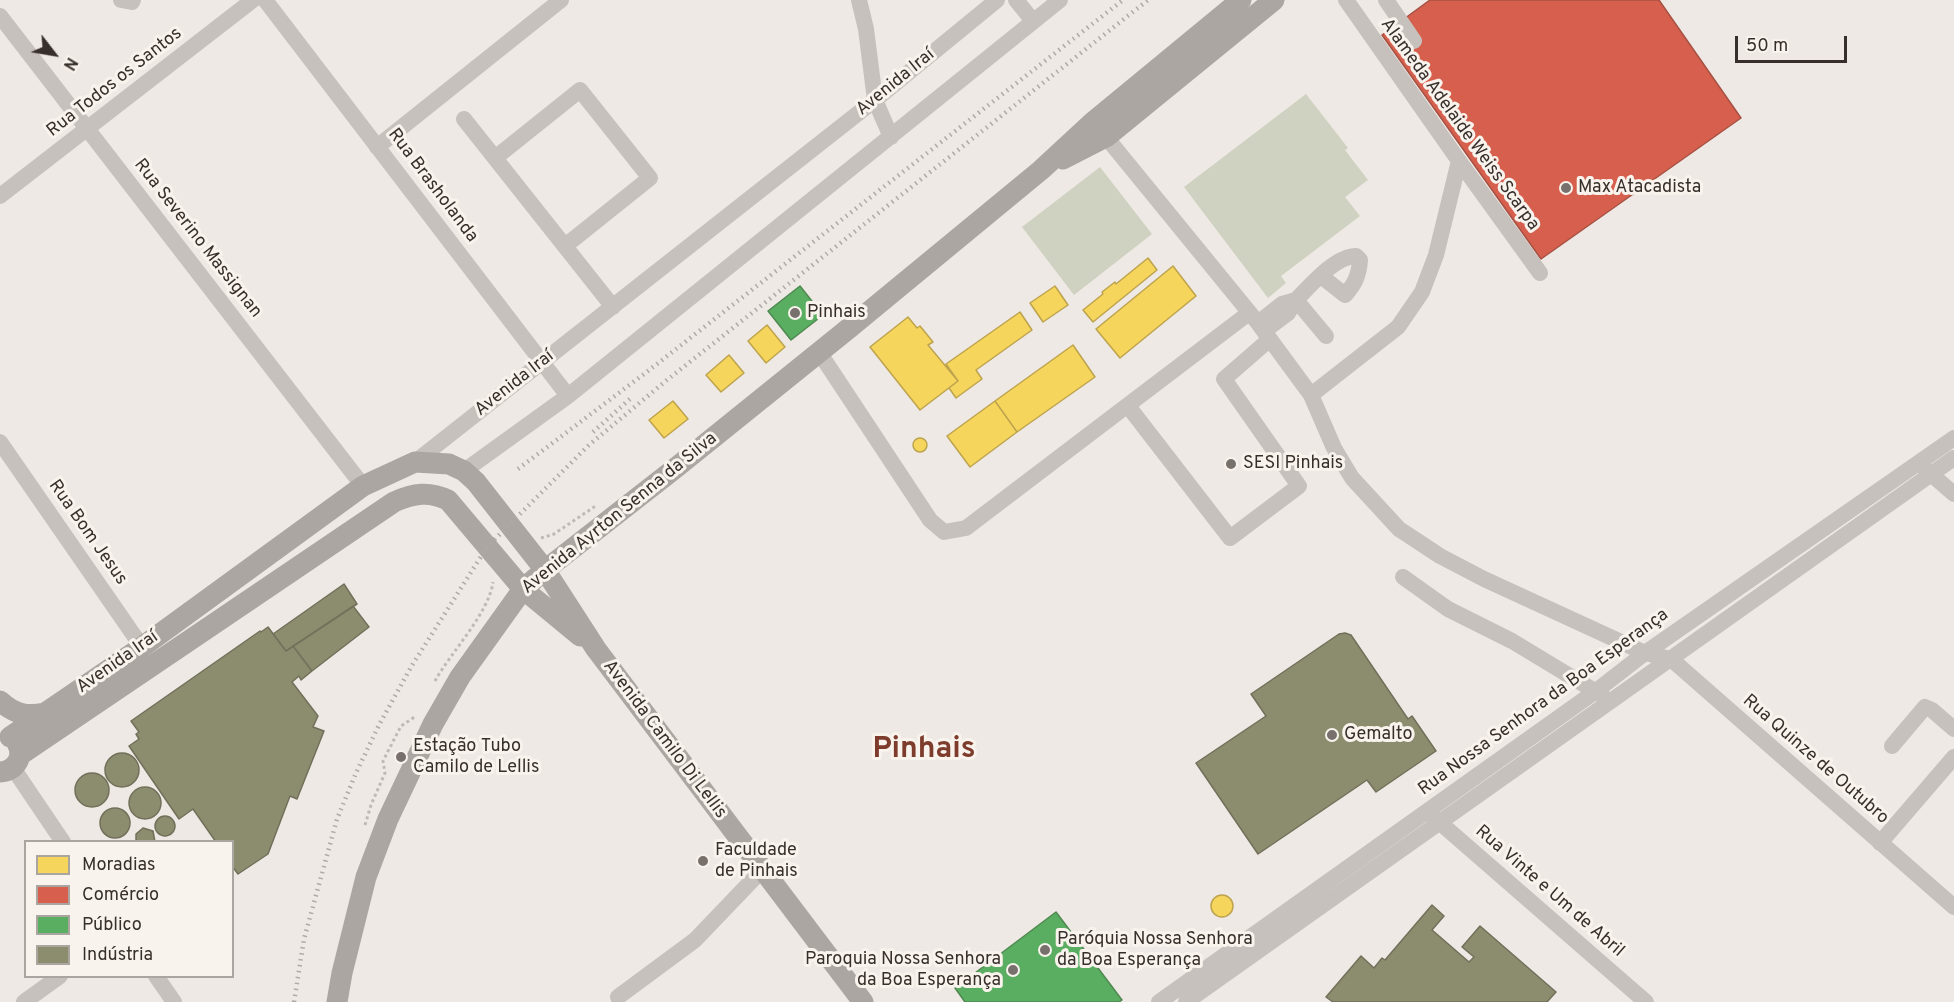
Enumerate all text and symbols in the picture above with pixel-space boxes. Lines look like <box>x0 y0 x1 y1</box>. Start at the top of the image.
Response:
street label: Alameda Adelaide Weiss Scarpa <box>1375 15 1543 235</box>
north arrow <box>24 24 84 84</box>
street label: Rua Todos os Santos <box>43 24 187 142</box>
scale bar <box>1738 24 1850 62</box>
text: 50 m <box>1746 35 1788 58</box>
street label: Avenida Iraí <box>852 45 940 121</box>
text: N <box>58 53 81 73</box>
street label: Rua Brasholanda <box>382 125 482 247</box>
street label: Rua Severino Massignan <box>128 155 266 323</box>
place label: Max Atacadista <box>1578 177 1701 199</box>
marker: Max Atacadista <box>1559 181 1573 195</box>
place label: Pinhais <box>807 302 866 324</box>
marker: Pinhais <box>788 306 802 320</box>
street label: Avenida Iraí <box>471 346 559 422</box>
street label: Avenida Ayrton Senna da Silva <box>518 429 722 599</box>
place label: SESI Pinhais <box>1243 453 1343 475</box>
marker: SESI Pinhais <box>1224 457 1238 471</box>
street label: Rua Bom Jesus <box>43 476 131 590</box>
street label: Rua Nossa Senhora da Boa Esperança <box>1415 605 1673 801</box>
street label: Avenida Iraí <box>73 627 163 699</box>
street label: Avenida Camilo Di Lellis <box>598 657 730 823</box>
street label: Rua Quinze de Outubro <box>1737 691 1893 829</box>
place label: Gemalto <box>1344 724 1412 746</box>
marker: Gemalto <box>1325 728 1339 742</box>
district label: Pinhais <box>872 733 976 769</box>
place label: Estação Tubo Camilo de Lellis <box>413 736 539 778</box>
marker: Estação Tubo Camilo de Lellis <box>394 750 408 764</box>
street label: Rua Vinte e Um de Abril <box>1470 821 1628 963</box>
legend <box>24 840 234 978</box>
place label: Faculdade de Pinhais <box>715 840 798 882</box>
text: Moradias <box>82 854 155 877</box>
marker: Faculdade de Pinhais <box>696 854 710 868</box>
text: Comércio <box>82 884 159 907</box>
text: Público <box>82 914 142 937</box>
place label: Paróquia Nossa Senhora da Boa Esperança <box>1057 929 1253 972</box>
marker: Paróquia Nossa Senhora da Boa Esperança <box>1038 943 1052 957</box>
text: Indústria <box>82 944 153 967</box>
place label: Paroquia Nossa Senhora da Boa Esperança <box>805 949 1001 992</box>
marker: Paroquia Nossa Senhora da Boa Esperança <box>1006 963 1020 977</box>

